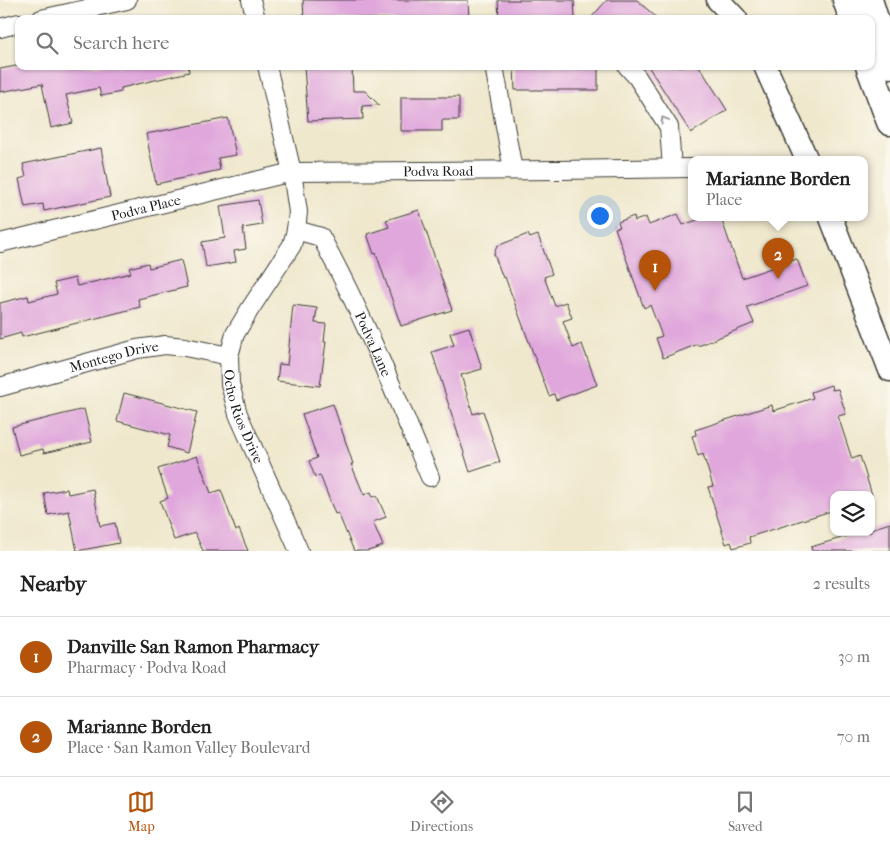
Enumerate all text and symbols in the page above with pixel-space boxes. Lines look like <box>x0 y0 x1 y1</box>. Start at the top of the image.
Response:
search box <box>15 15 875 70</box>
icon: search <box>33 29 61 57</box>
text: Search here <box>73 32 169 54</box>
one-way arrow <box>661 117 671 126</box>
popup <box>688 156 868 221</box>
street label: Podva Road <box>403 162 474 180</box>
text: Marianne Borden <box>706 168 850 190</box>
text: Place <box>706 190 742 209</box>
street label: Podva Place <box>109 191 182 224</box>
your location <box>587 203 613 229</box>
pin: 2 <box>762 238 794 279</box>
pin: 1 <box>639 250 671 291</box>
street label: Podva Lane <box>351 309 395 379</box>
street label: Montego Drive <box>67 338 160 376</box>
street label: Ocho Rios Drive <box>221 369 267 466</box>
map controls <box>830 491 875 536</box>
button: layers <box>830 491 875 536</box>
text: Nearby <box>20 572 86 596</box>
text: 2 results <box>813 574 870 593</box>
text: Danville San Ramon Pharmacy <box>67 636 319 658</box>
text: 1 <box>33 647 39 666</box>
text: 30 m <box>838 647 870 666</box>
text: Pharmacy · Podva Road <box>67 658 226 677</box>
text: Marianne Borden <box>67 716 212 738</box>
text: 2 <box>32 727 40 746</box>
text: 70 m <box>837 727 870 746</box>
text: Place · San Ramon Valley Boulevard <box>67 738 310 757</box>
tab: Map <box>127 788 155 835</box>
tab: Directions <box>410 788 473 835</box>
tab: Saved <box>728 788 763 835</box>

